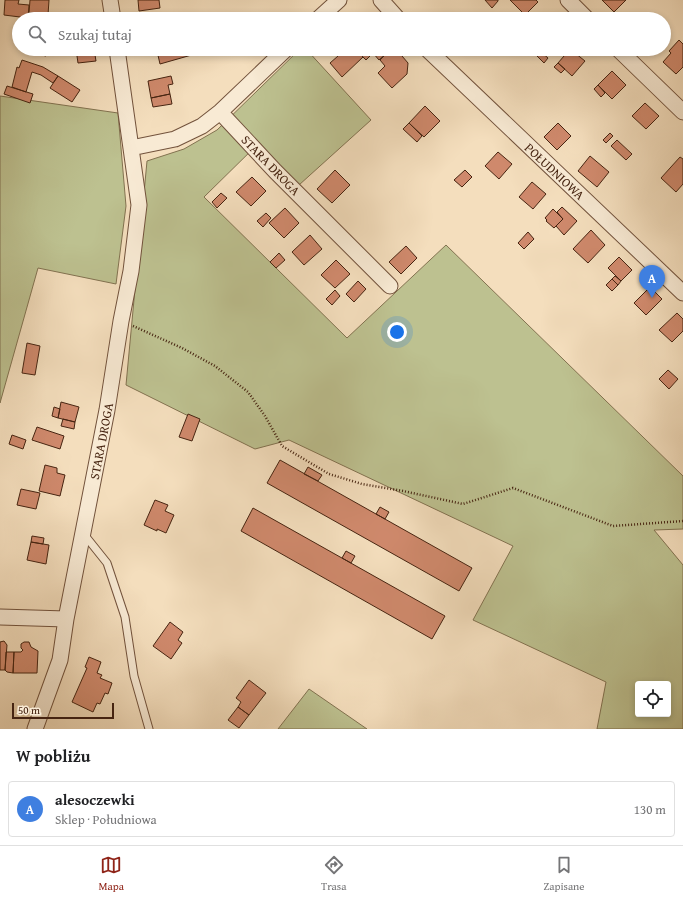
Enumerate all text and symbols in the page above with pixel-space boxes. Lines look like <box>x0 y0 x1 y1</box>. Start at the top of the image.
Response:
search box <box>12 12 671 56</box>
icon: search <box>26 23 48 45</box>
text: Szukaj tutaj <box>58 24 132 45</box>
street label: STARA DROGA <box>237 131 305 200</box>
street label: POŁUDNIOWA <box>520 139 589 204</box>
pin: A <box>639 265 665 298</box>
your location <box>387 322 407 342</box>
street label: STARA DROGA <box>85 401 118 481</box>
map controls <box>635 681 671 717</box>
button: locate <box>635 681 671 717</box>
scale bar <box>12 701 114 720</box>
text: 50 m <box>18 702 40 718</box>
text: W pobliżu <box>16 743 91 768</box>
text: alesoczewki <box>55 789 135 810</box>
text: A <box>26 800 34 819</box>
text: 130 m <box>634 800 666 819</box>
text: Sklep · Południowa <box>55 810 157 829</box>
tab: Mapa <box>99 854 124 894</box>
tab: Trasa <box>321 854 346 894</box>
tab: Zapisane <box>543 854 584 894</box>

